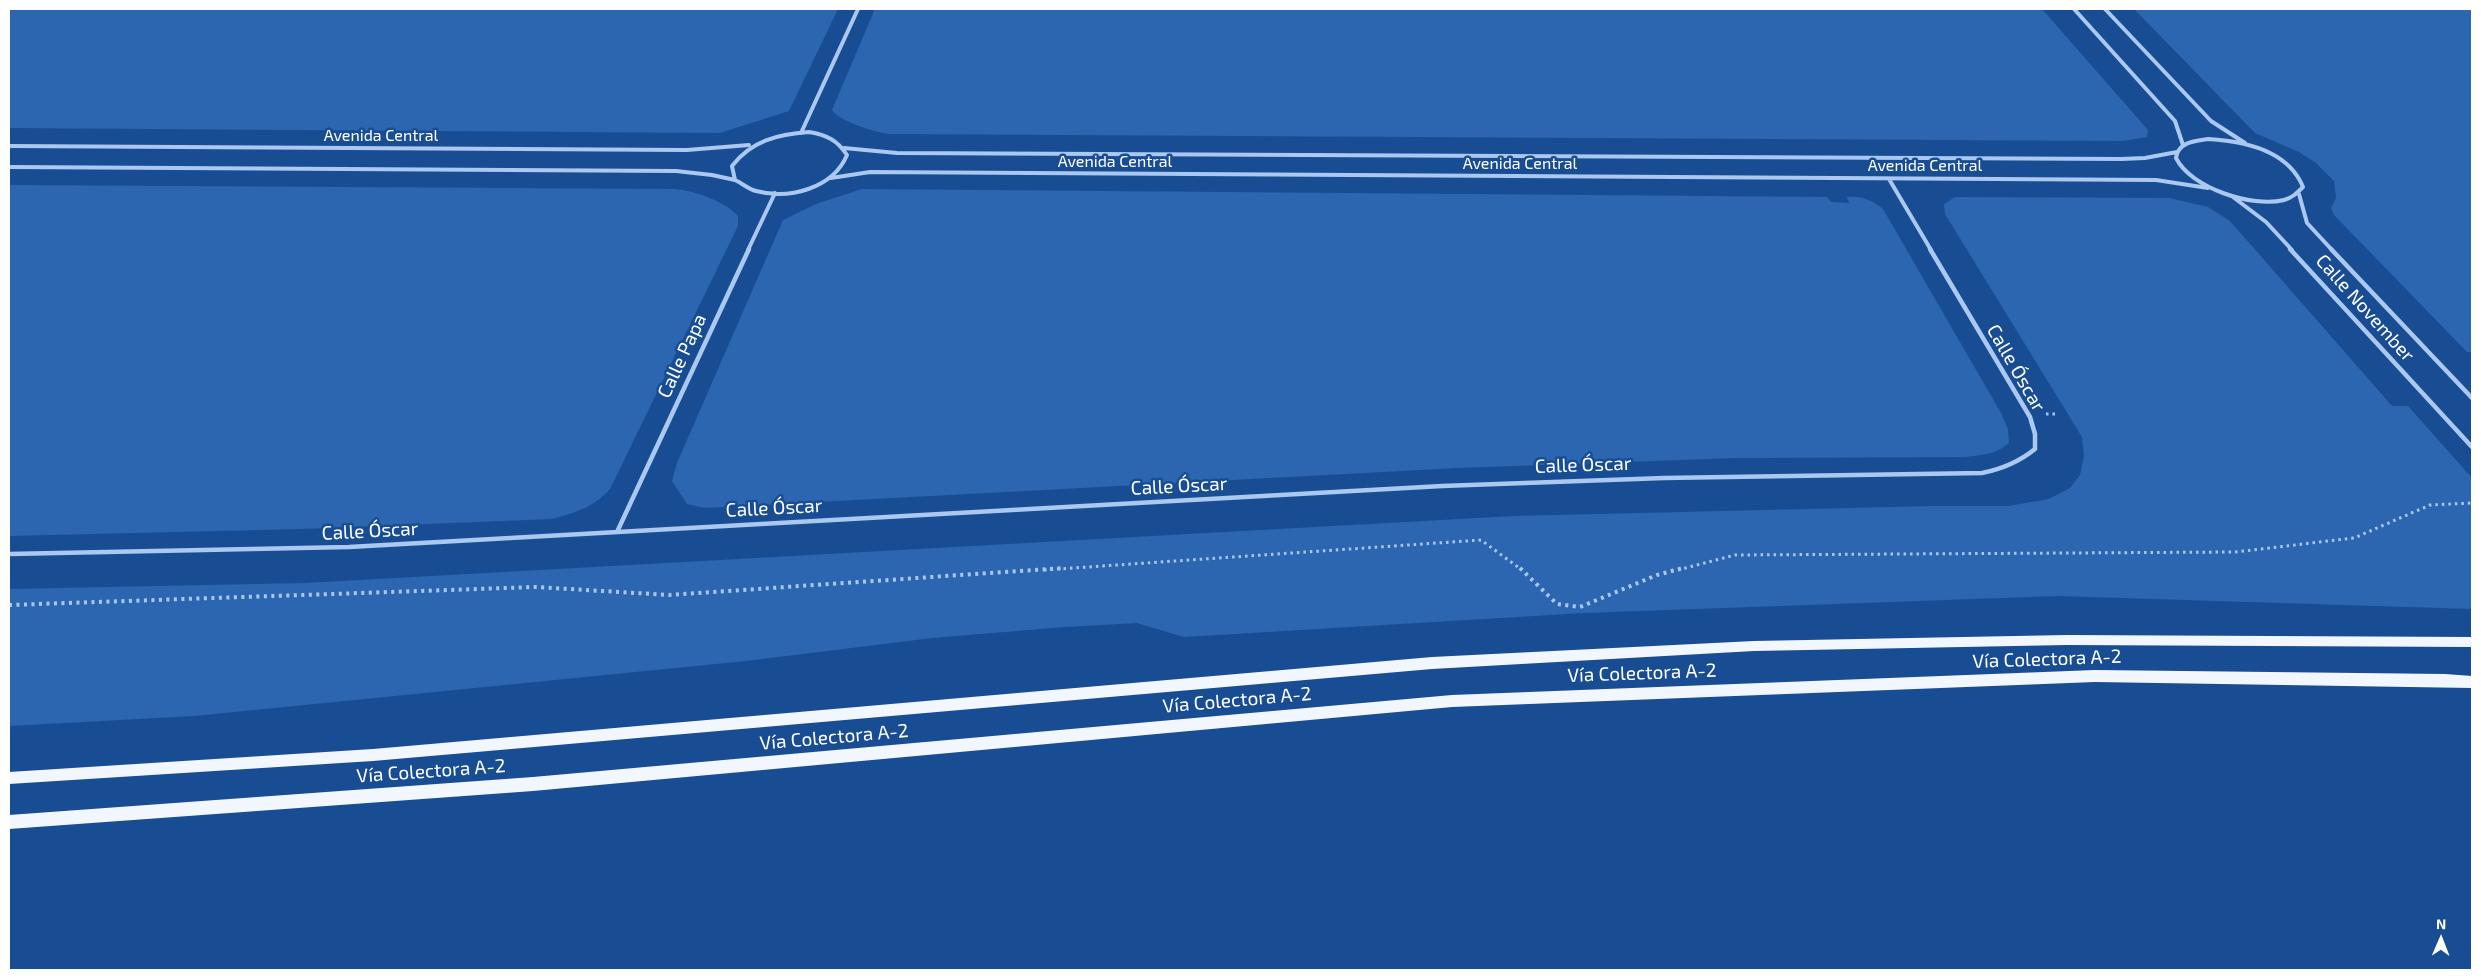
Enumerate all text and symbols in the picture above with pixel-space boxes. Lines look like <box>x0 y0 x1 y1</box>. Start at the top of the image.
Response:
street label: Avenida Central <box>324 126 438 146</box>
street label: Avenida Central <box>1058 152 1172 172</box>
street label: Avenida Central <box>1463 154 1577 174</box>
street label: Avenida Central <box>1868 156 1982 176</box>
street label: Calle November <box>2311 250 2419 366</box>
street label: Calle Papa <box>653 310 711 402</box>
street label: Calle Óscar <box>1982 320 2050 416</box>
street label: Calle Óscar <box>1534 452 1632 478</box>
street label: Calle Óscar <box>1130 472 1228 500</box>
street label: Calle Óscar <box>725 494 823 522</box>
street label: Calle Óscar <box>321 517 419 545</box>
street label: Vía Colectora A-2 <box>1972 645 2122 673</box>
street label: Vía Colectora A-2 <box>1567 659 1717 687</box>
street label: Vía Colectora A-2 <box>1162 682 1312 718</box>
street label: Vía Colectora A-2 <box>759 719 909 755</box>
street label: Vía Colectora A-2 <box>356 754 506 788</box>
north arrow <box>2416 914 2466 964</box>
text: N <box>2436 915 2446 932</box>

